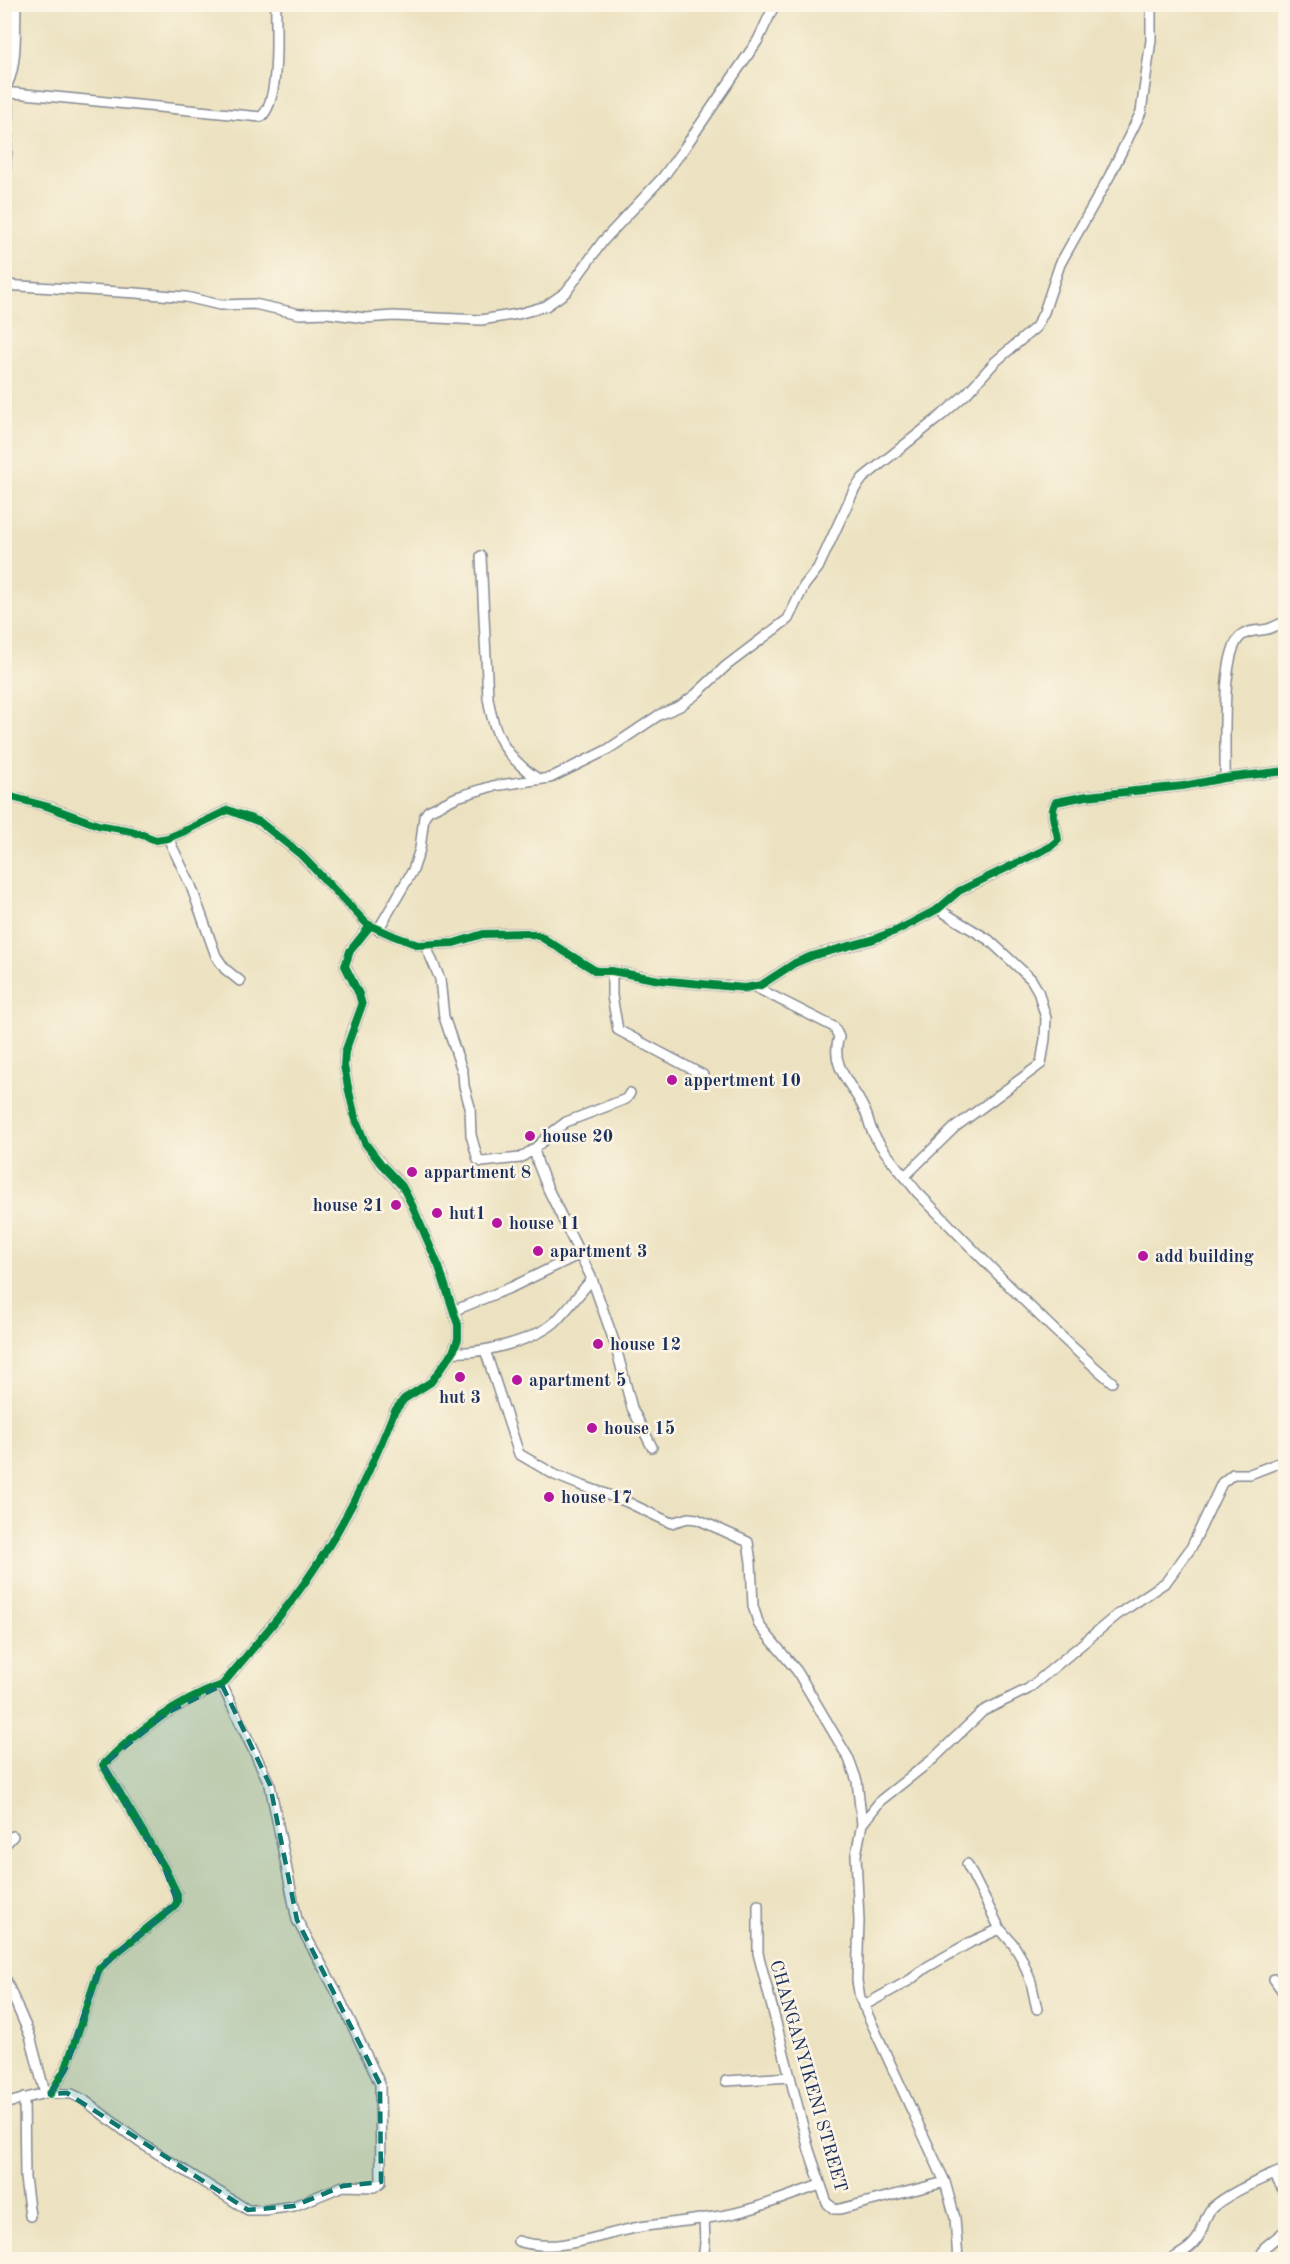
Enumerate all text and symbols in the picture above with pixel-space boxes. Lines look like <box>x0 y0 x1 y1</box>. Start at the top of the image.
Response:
place label: appertment 10 <box>684 1072 801 1090</box>
marker: appertment 10 <box>665 1073 679 1087</box>
place label: house 20 <box>542 1128 613 1146</box>
marker: house 20 <box>523 1129 537 1143</box>
place label: appartment 8 <box>424 1164 531 1182</box>
marker: appartment 8 <box>405 1165 419 1179</box>
place label: house 21 <box>313 1197 384 1215</box>
marker: house 21 <box>389 1198 403 1212</box>
place label: hut1 <box>449 1205 486 1223</box>
marker: hut1 <box>430 1206 444 1220</box>
place label: house 11 <box>509 1215 580 1233</box>
marker: house 11 <box>490 1216 504 1230</box>
place label: apartment 3 <box>550 1243 647 1261</box>
marker: apartment 3 <box>531 1244 545 1258</box>
place label: add building <box>1155 1248 1254 1266</box>
marker: add building <box>1136 1249 1150 1263</box>
place label: house 12 <box>610 1336 681 1354</box>
marker: house 12 <box>591 1337 605 1351</box>
marker: hut 3 <box>453 1370 467 1384</box>
place label: apartment 5 <box>529 1372 626 1390</box>
marker: apartment 5 <box>510 1373 524 1387</box>
place label: hut 3 <box>439 1389 481 1407</box>
place label: house 15 <box>604 1420 675 1438</box>
marker: house 15 <box>585 1421 599 1435</box>
place label: house 17 <box>561 1489 632 1507</box>
marker: house 17 <box>542 1490 556 1504</box>
street label: CHANGANYIKENI STREET <box>766 1958 850 2194</box>

